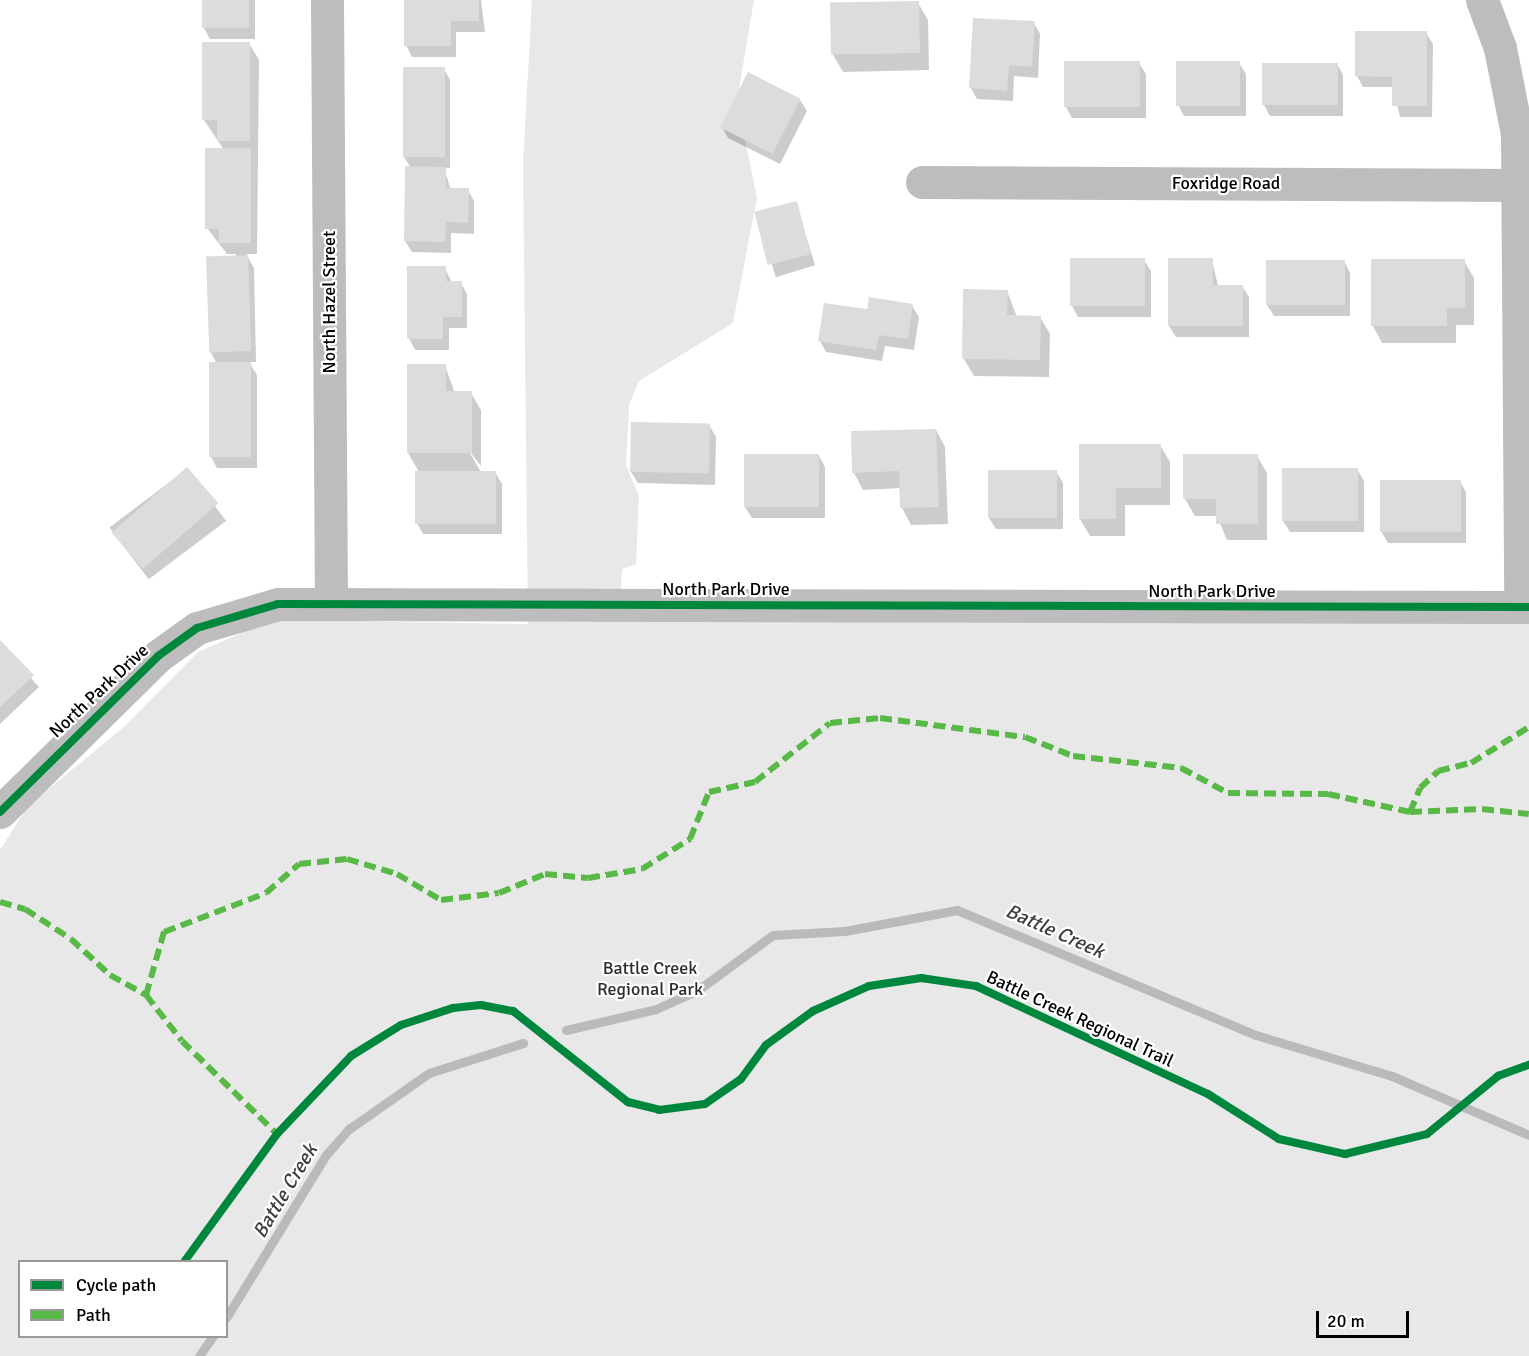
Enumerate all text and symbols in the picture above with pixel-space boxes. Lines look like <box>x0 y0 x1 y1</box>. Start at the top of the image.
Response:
street label: Foxridge Road <box>1172 172 1280 194</box>
street label: North Hazel Street <box>318 231 340 373</box>
street label: North Park Drive <box>662 578 790 600</box>
street label: North Park Drive <box>1148 580 1276 602</box>
street label: North Park Drive <box>45 640 153 742</box>
water label: Battle Creek <box>1002 899 1108 963</box>
park label: Battle Creek Regional Park <box>597 958 703 1000</box>
street label: Battle Creek Regional Trail <box>983 966 1177 1072</box>
water label: Battle Creek <box>248 1140 322 1242</box>
legend <box>18 1260 228 1338</box>
text: Cycle path <box>76 1274 156 1296</box>
scale bar <box>1319 1299 1412 1337</box>
text: Path <box>76 1304 111 1326</box>
text: 20 m <box>1327 1310 1365 1332</box>

